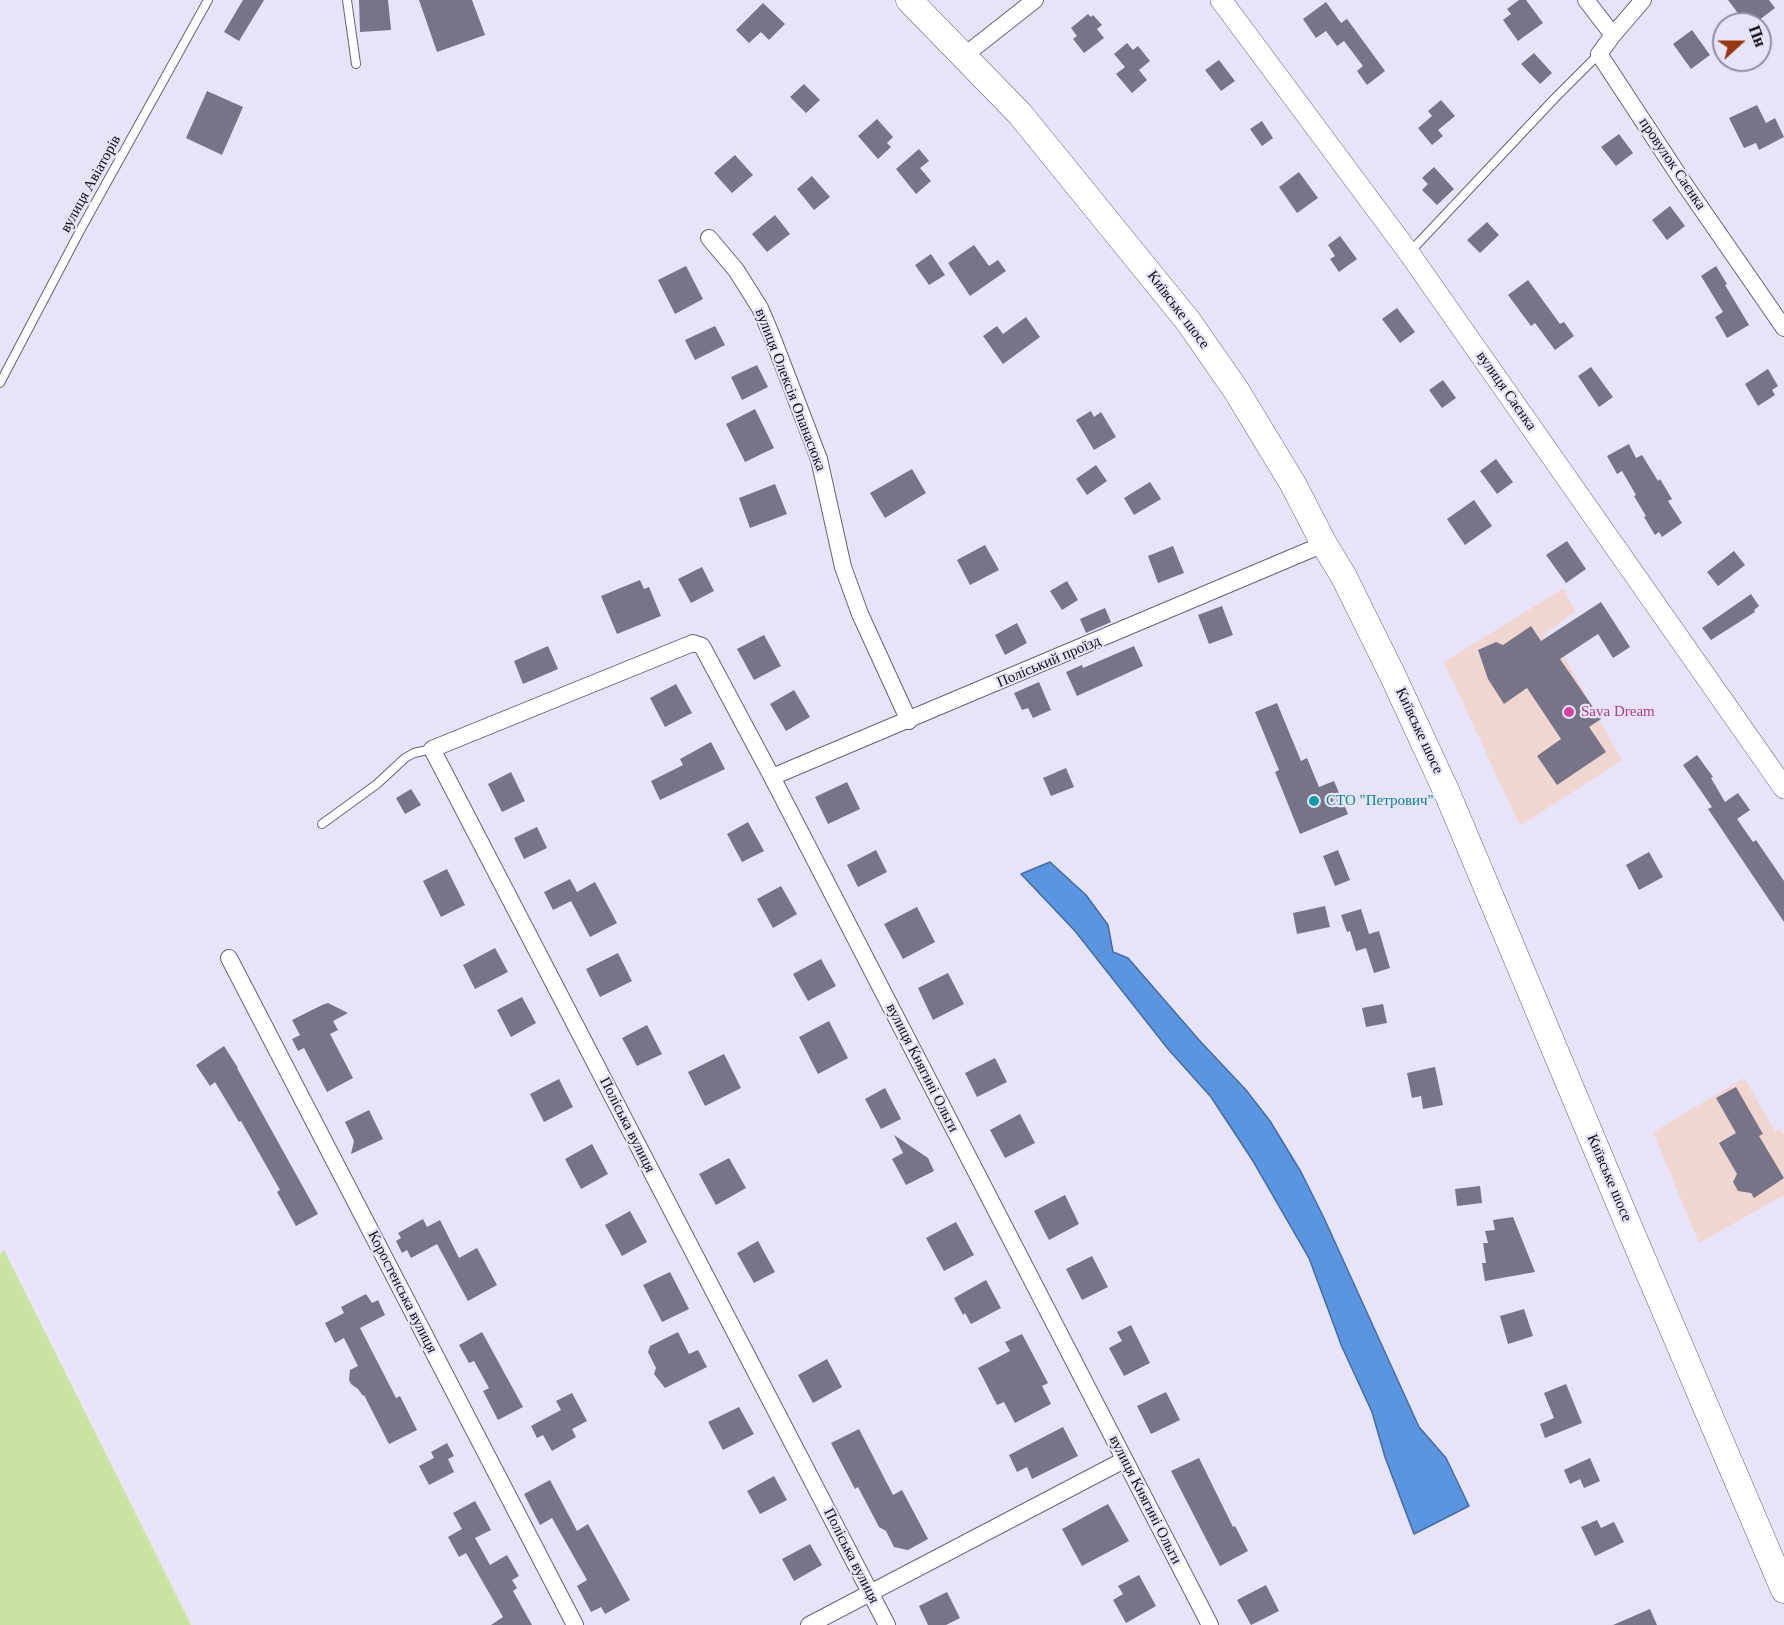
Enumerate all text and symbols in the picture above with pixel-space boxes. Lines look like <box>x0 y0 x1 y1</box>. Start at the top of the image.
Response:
north arrow <box>1712 12 1772 72</box>
text: Пн <box>1746 23 1769 49</box>
street label: провулок Саєнка <box>1635 114 1709 214</box>
street label: вулиця Авіаторів <box>57 132 125 236</box>
street label: Київське шосе <box>1143 267 1213 353</box>
street label: вулиця Олексія Опанасюка <box>751 306 829 474</box>
street label: вулиця Саєнка <box>1472 348 1540 434</box>
street label: Поліський проїзд <box>994 632 1104 692</box>
street label: Київське шосе <box>1391 685 1447 777</box>
place label: Sava Dream <box>1581 703 1655 721</box>
marker: Sava Dream <box>1562 705 1576 719</box>
place label: СТО "Петрович" <box>1326 792 1434 810</box>
marker: СТО "Петрович" <box>1307 794 1321 808</box>
street label: вулиця Княгині Ольги <box>882 1001 962 1135</box>
street label: Поліська вулиця <box>595 1074 659 1176</box>
street label: Київське шосе <box>1583 1132 1635 1224</box>
street label: Коростенська вулиця <box>363 1228 441 1356</box>
street label: вулиця Княгині Ольги <box>1105 1433 1185 1567</box>
street label: Поліська вулиця <box>819 1505 883 1607</box>

